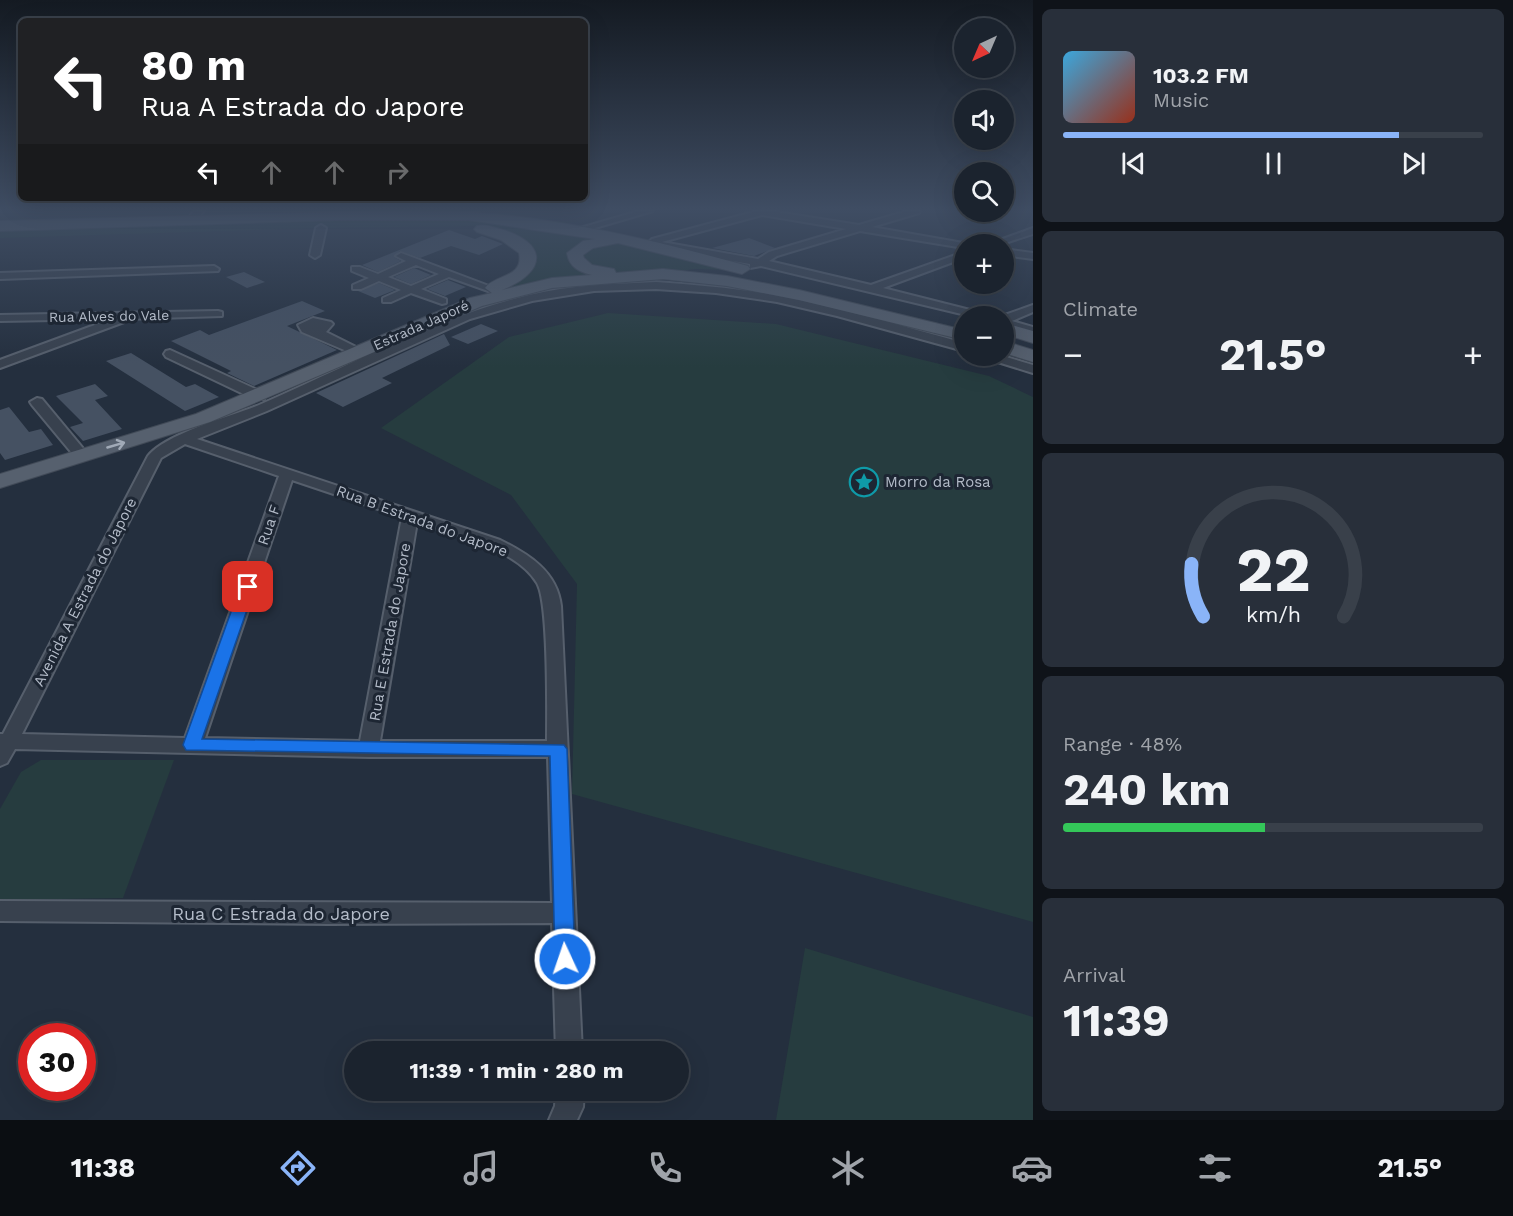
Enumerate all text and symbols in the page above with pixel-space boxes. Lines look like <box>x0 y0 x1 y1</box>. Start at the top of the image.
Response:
north arrow <box>954 18 1014 78</box>
map controls <box>954 18 1014 366</box>
text: 80 m <box>141 41 246 90</box>
icon: left <box>42 42 120 120</box>
text: 103.2 FM <box>1153 63 1249 88</box>
text: Music <box>1153 88 1209 112</box>
button: sound <box>954 90 1014 150</box>
text: Rua A Estrada do Japore <box>141 91 465 123</box>
icon: previous <box>1117 147 1150 180</box>
icon: pause <box>1257 147 1290 180</box>
icon: next <box>1397 147 1430 180</box>
icon: left <box>192 156 225 189</box>
icon: ahead <box>255 156 288 189</box>
icon: ahead <box>318 156 351 189</box>
icon: right <box>381 156 414 189</box>
button: search <box>954 162 1014 222</box>
button: + <box>954 234 1014 294</box>
street label: Estrada Japoré <box>371 297 471 353</box>
text: Climate <box>1063 297 1138 321</box>
button: − <box>954 306 1014 366</box>
street label: Rua Alves do Vale <box>49 307 169 325</box>
text: 21.5° <box>1219 328 1327 381</box>
text: − <box>1063 335 1083 374</box>
text: + <box>1463 335 1483 374</box>
one-way arrow <box>106 439 125 450</box>
place icon: Morro da Rosa <box>848 466 880 498</box>
place label: Morro da Rosa <box>885 473 991 491</box>
street label: Rua B Estrada do Japore <box>334 482 510 560</box>
street label: Avenida A Estrada do Japore <box>29 495 141 689</box>
street label: Rua F <box>254 502 284 548</box>
text: 22 <box>1236 533 1310 606</box>
street label: Rua E Estrada do Japore <box>365 541 415 723</box>
pin <box>222 561 273 612</box>
icon: arrive <box>231 570 264 603</box>
text: km/h <box>1245 602 1301 627</box>
text: Range · 48% <box>1063 732 1182 756</box>
text: 240 km <box>1063 763 1231 816</box>
street label: Rua C Estrada do Japore <box>172 903 390 924</box>
position arrow <box>533 927 597 991</box>
text: Arrival <box>1063 963 1125 987</box>
text: 11:39 <box>1063 994 1170 1047</box>
speed limit sign: 30 <box>18 1023 96 1101</box>
text: 11:39 · 1 min · 280 m <box>410 1058 623 1083</box>
icon: directions <box>277 1147 319 1189</box>
icon: music <box>460 1147 502 1189</box>
icon: phone <box>644 1147 686 1189</box>
icon: climate <box>827 1147 869 1189</box>
icon: car <box>1011 1147 1053 1189</box>
icon: filters <box>1194 1147 1236 1189</box>
text: 11:38 <box>71 1152 135 1184</box>
text: 21.5° <box>1378 1152 1442 1184</box>

